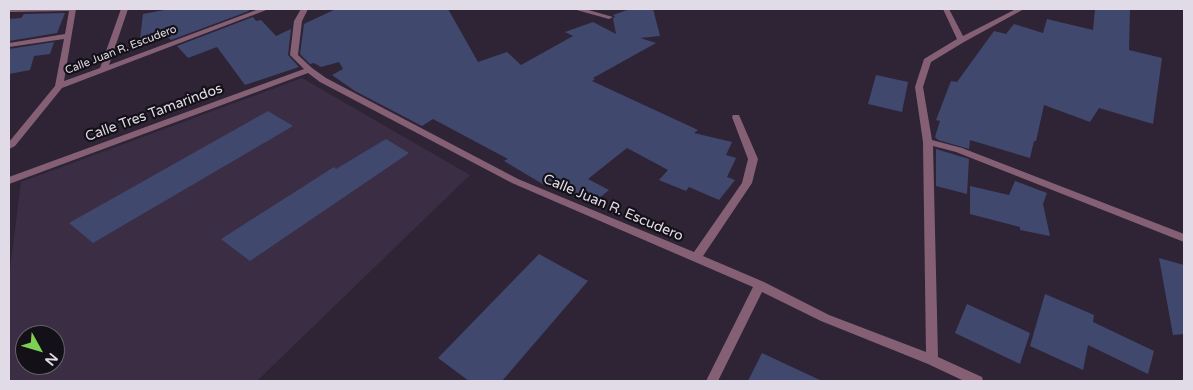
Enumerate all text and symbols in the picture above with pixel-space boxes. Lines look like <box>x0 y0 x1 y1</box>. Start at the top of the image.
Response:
street label: Calle Juan R. Escudero <box>63 23 179 77</box>
street label: Calle Tres Tamarindos <box>83 80 225 146</box>
street label: Calle Juan R. Escudero <box>540 171 686 245</box>
north arrow <box>15 325 65 375</box>
text: N <box>41 349 61 369</box>

